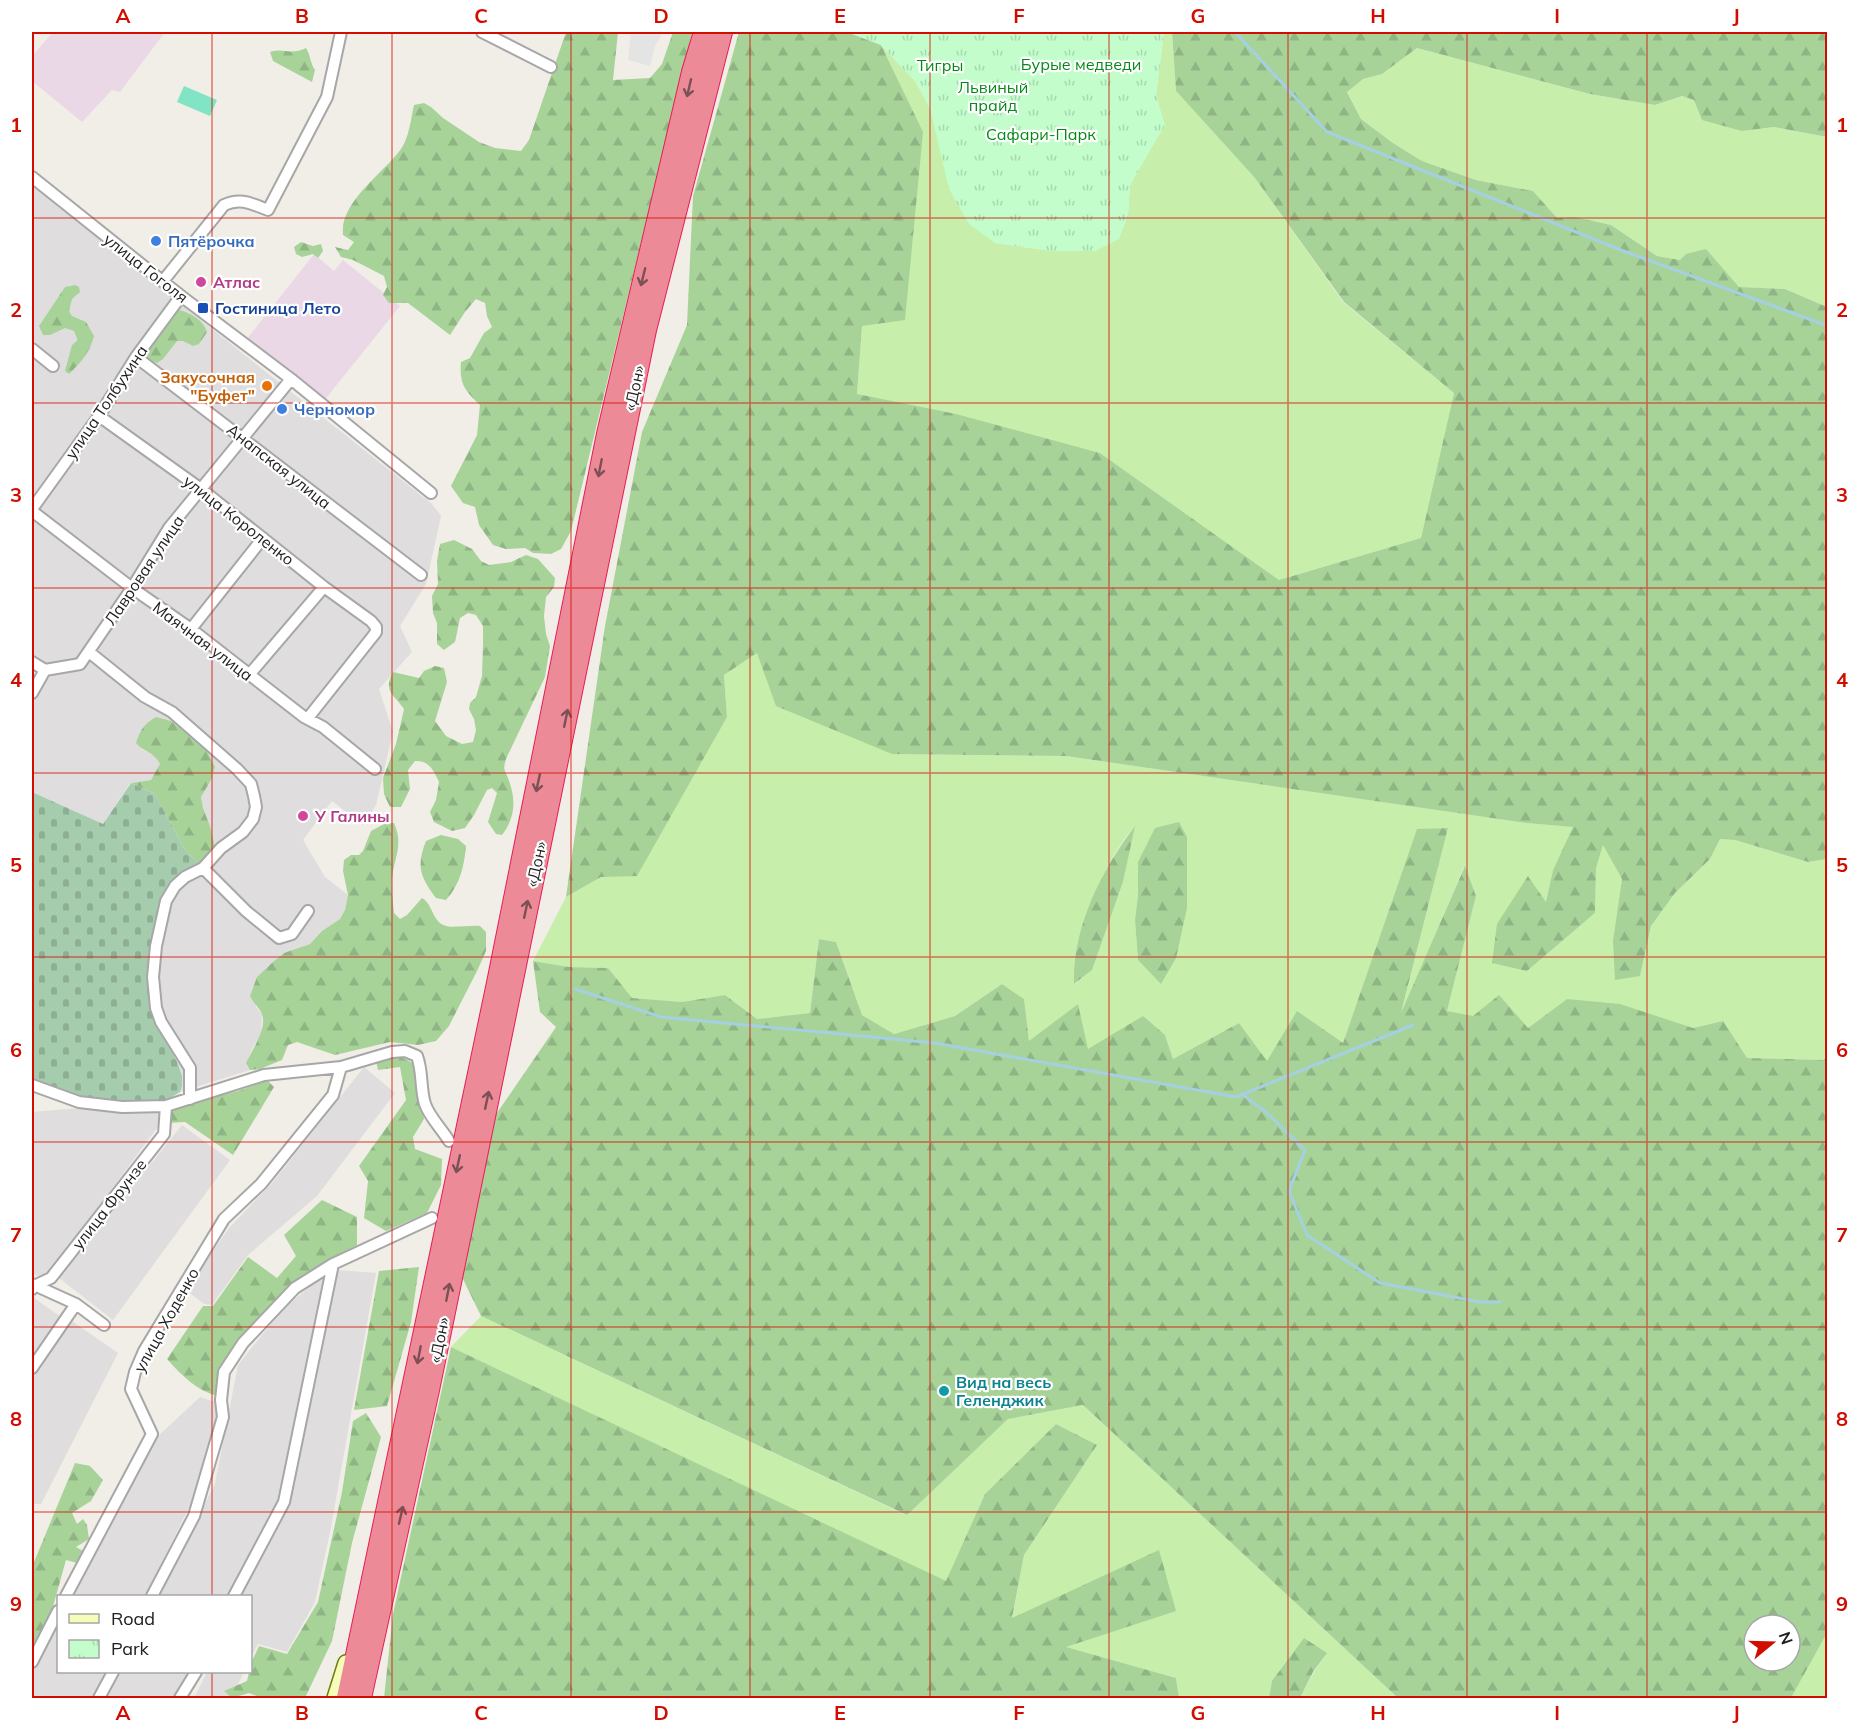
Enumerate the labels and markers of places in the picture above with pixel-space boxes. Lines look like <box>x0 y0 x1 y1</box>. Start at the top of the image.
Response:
place label: Пятёрочка <box>168 231 255 251</box>
marker: Пятёрочка <box>149 234 163 248</box>
place label: Атлас <box>213 272 260 292</box>
marker: Атлас <box>194 275 208 289</box>
place label: Гостиница Лето <box>215 298 341 318</box>
marker: Гостиница Лето <box>196 301 210 315</box>
place label: Закусочная "Буфет" <box>160 367 255 405</box>
marker: Закусочная "Буфет" <box>260 379 274 393</box>
place label: Черномор <box>294 399 375 419</box>
marker: Черномор <box>275 402 289 416</box>
place label: У Галины <box>314 806 390 826</box>
marker: У Галины <box>296 809 310 823</box>
place label: Вид на весь Геленджик <box>956 1372 1051 1410</box>
marker: Вид на весь Геленджик <box>937 1384 951 1398</box>

